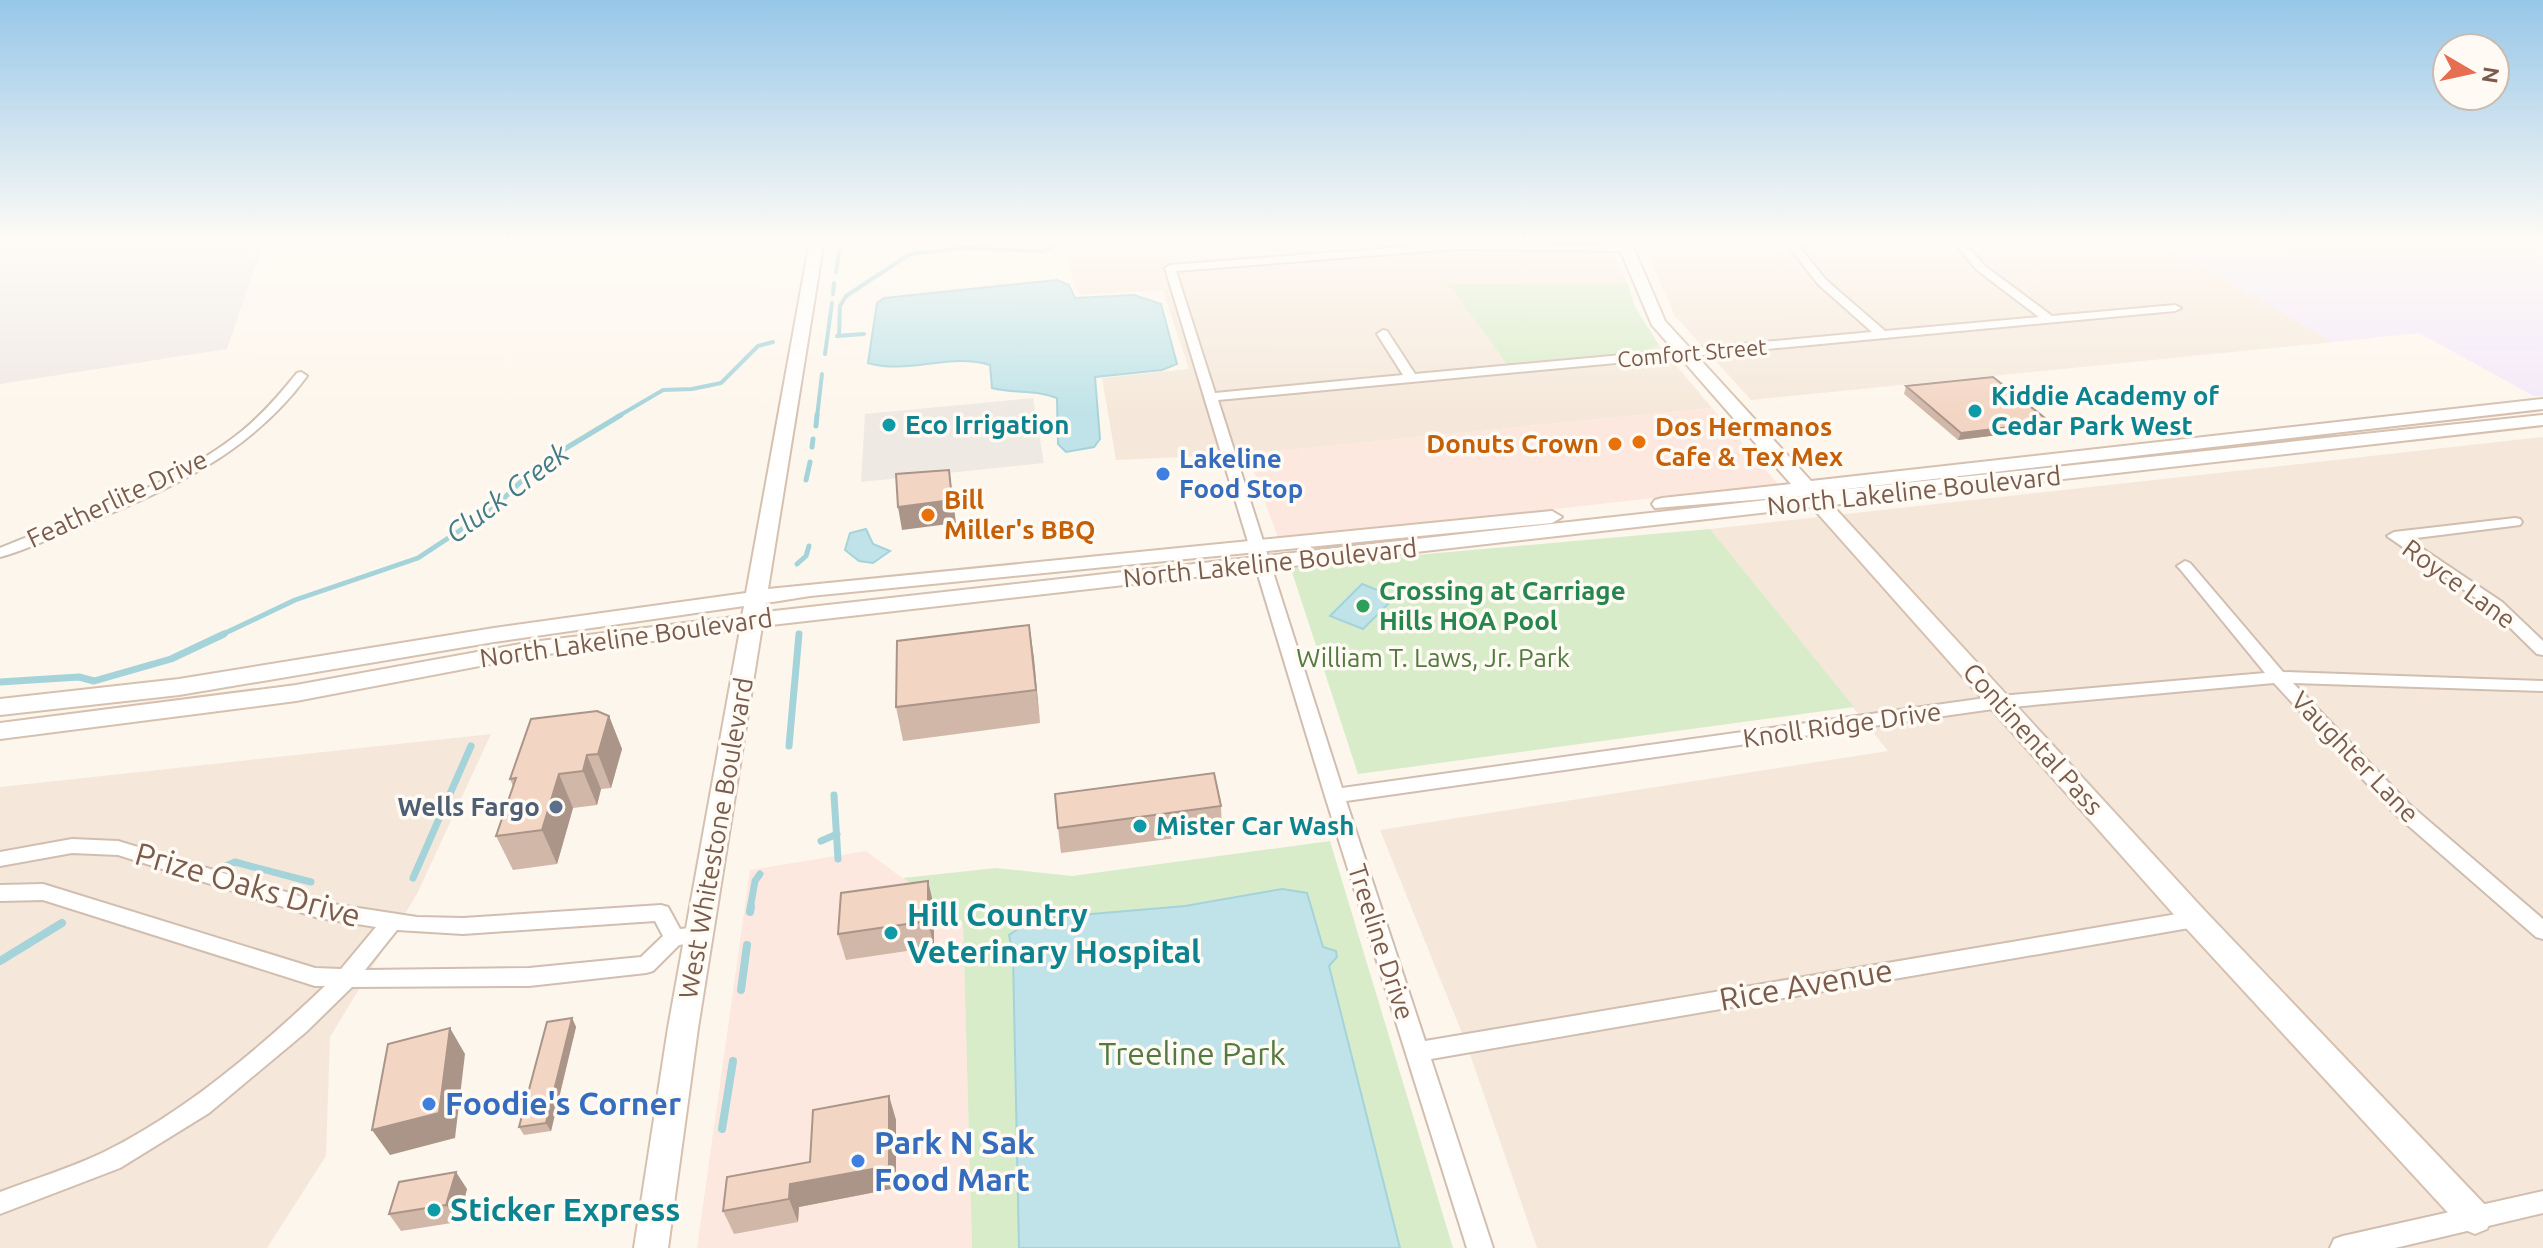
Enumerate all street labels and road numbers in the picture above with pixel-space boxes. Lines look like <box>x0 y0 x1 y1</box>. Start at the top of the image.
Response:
street label: Comfort Street <box>1616 333 1768 371</box>
street label: Featherlite Drive <box>22 444 212 553</box>
street label: North Lakeline Boulevard <box>1766 461 2062 520</box>
street label: North Lakeline Boulevard <box>1122 533 1418 592</box>
street label: Royce Lane <box>2397 533 2521 634</box>
street label: North Lakeline Boulevard <box>478 603 774 672</box>
street label: Continental Pass <box>1958 657 2109 820</box>
street label: West Whitestone Boulevard <box>673 675 758 1001</box>
street label: Vaughter Lane <box>2286 685 2425 828</box>
street label: Knoll Ridge Drive <box>1741 696 1943 753</box>
street label: Prize Oaks Drive <box>131 835 365 933</box>
street label: Treeline Drive <box>1343 860 1420 1023</box>
street label: Rice Avenue <box>1716 951 1895 1017</box>

